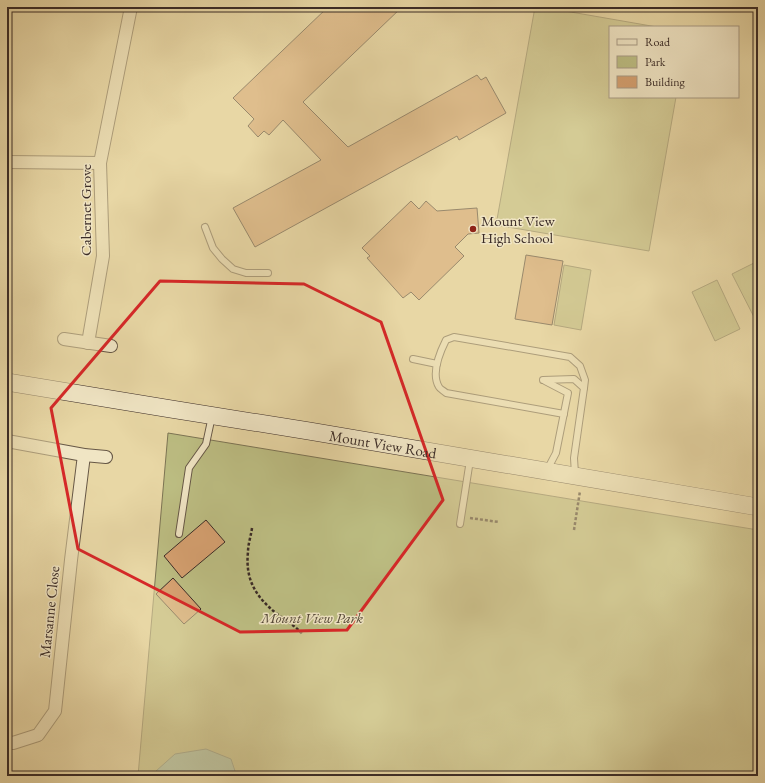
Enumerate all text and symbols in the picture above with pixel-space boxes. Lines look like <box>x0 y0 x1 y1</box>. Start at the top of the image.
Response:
legend <box>609 26 739 98</box>
text: Road <box>645 34 671 50</box>
text: Park <box>645 54 666 70</box>
text: Building <box>645 74 686 90</box>
street label: Cabernet Grove <box>76 164 95 256</box>
place label: Mount View High School <box>481 211 555 247</box>
marker: Mount View High School <box>468 224 478 234</box>
street label: Mount View Road <box>328 425 438 462</box>
street label: Marsanne Close <box>35 565 63 659</box>
park label: Mount View Park <box>260 608 363 627</box>

